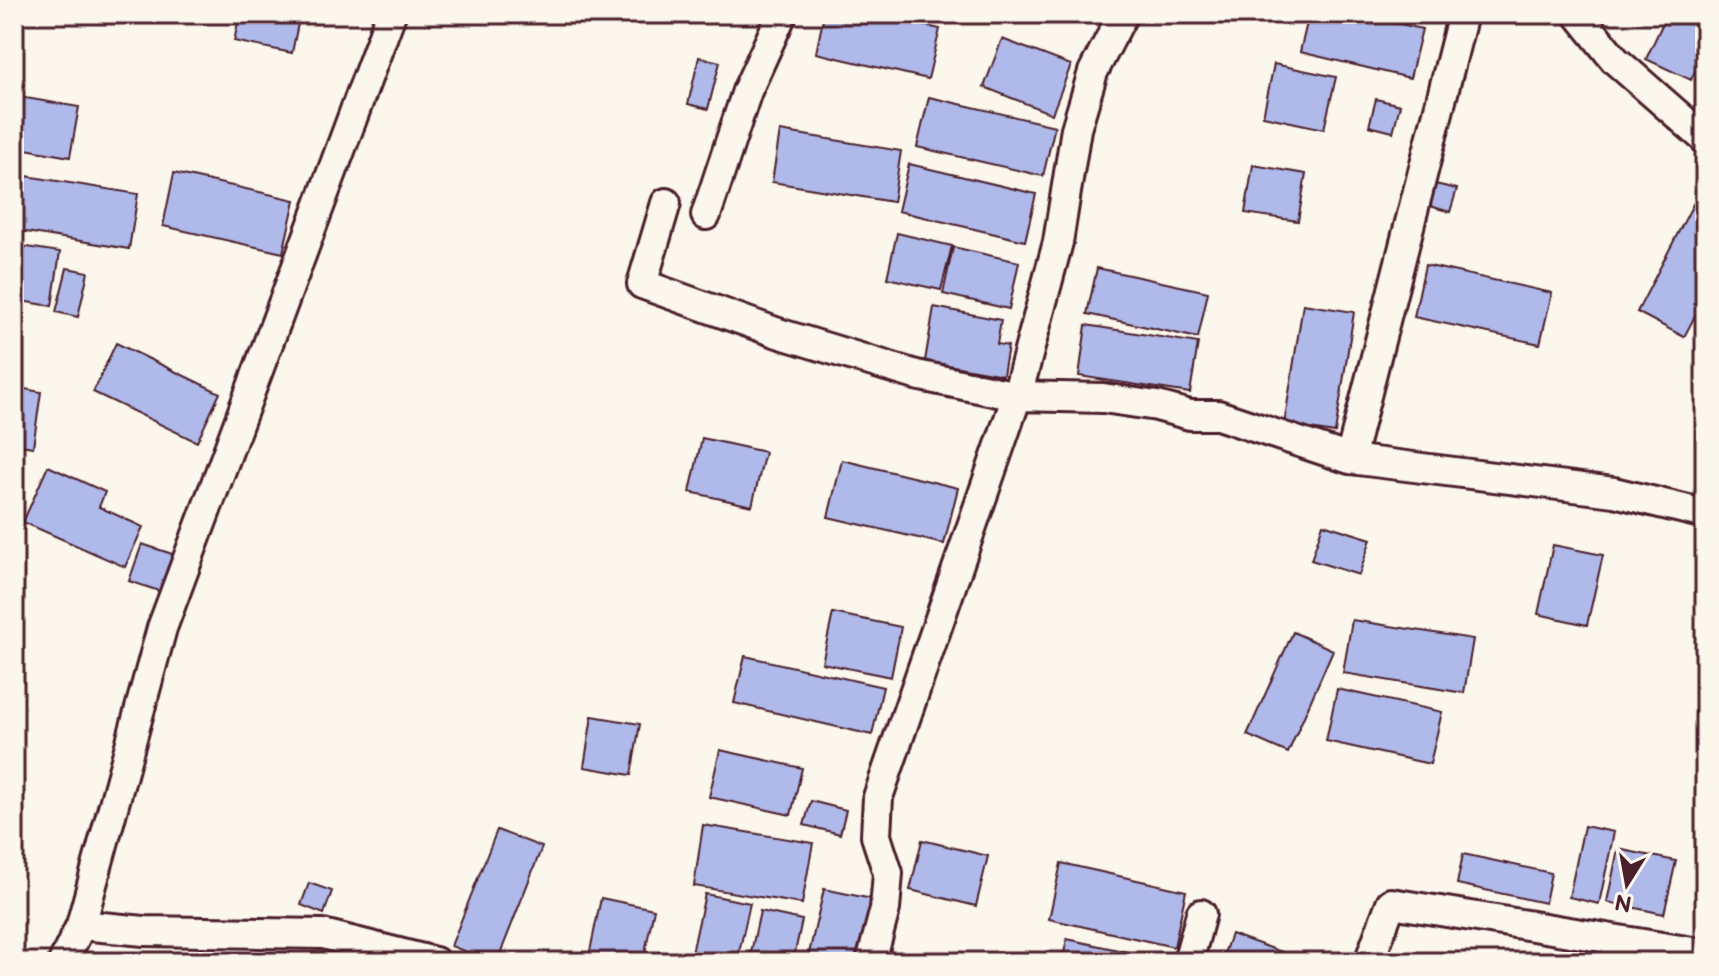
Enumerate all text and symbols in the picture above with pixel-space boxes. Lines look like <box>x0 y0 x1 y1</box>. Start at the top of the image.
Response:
north arrow <box>1587 844 1667 924</box>
text: N <box>1613 887 1634 917</box>

